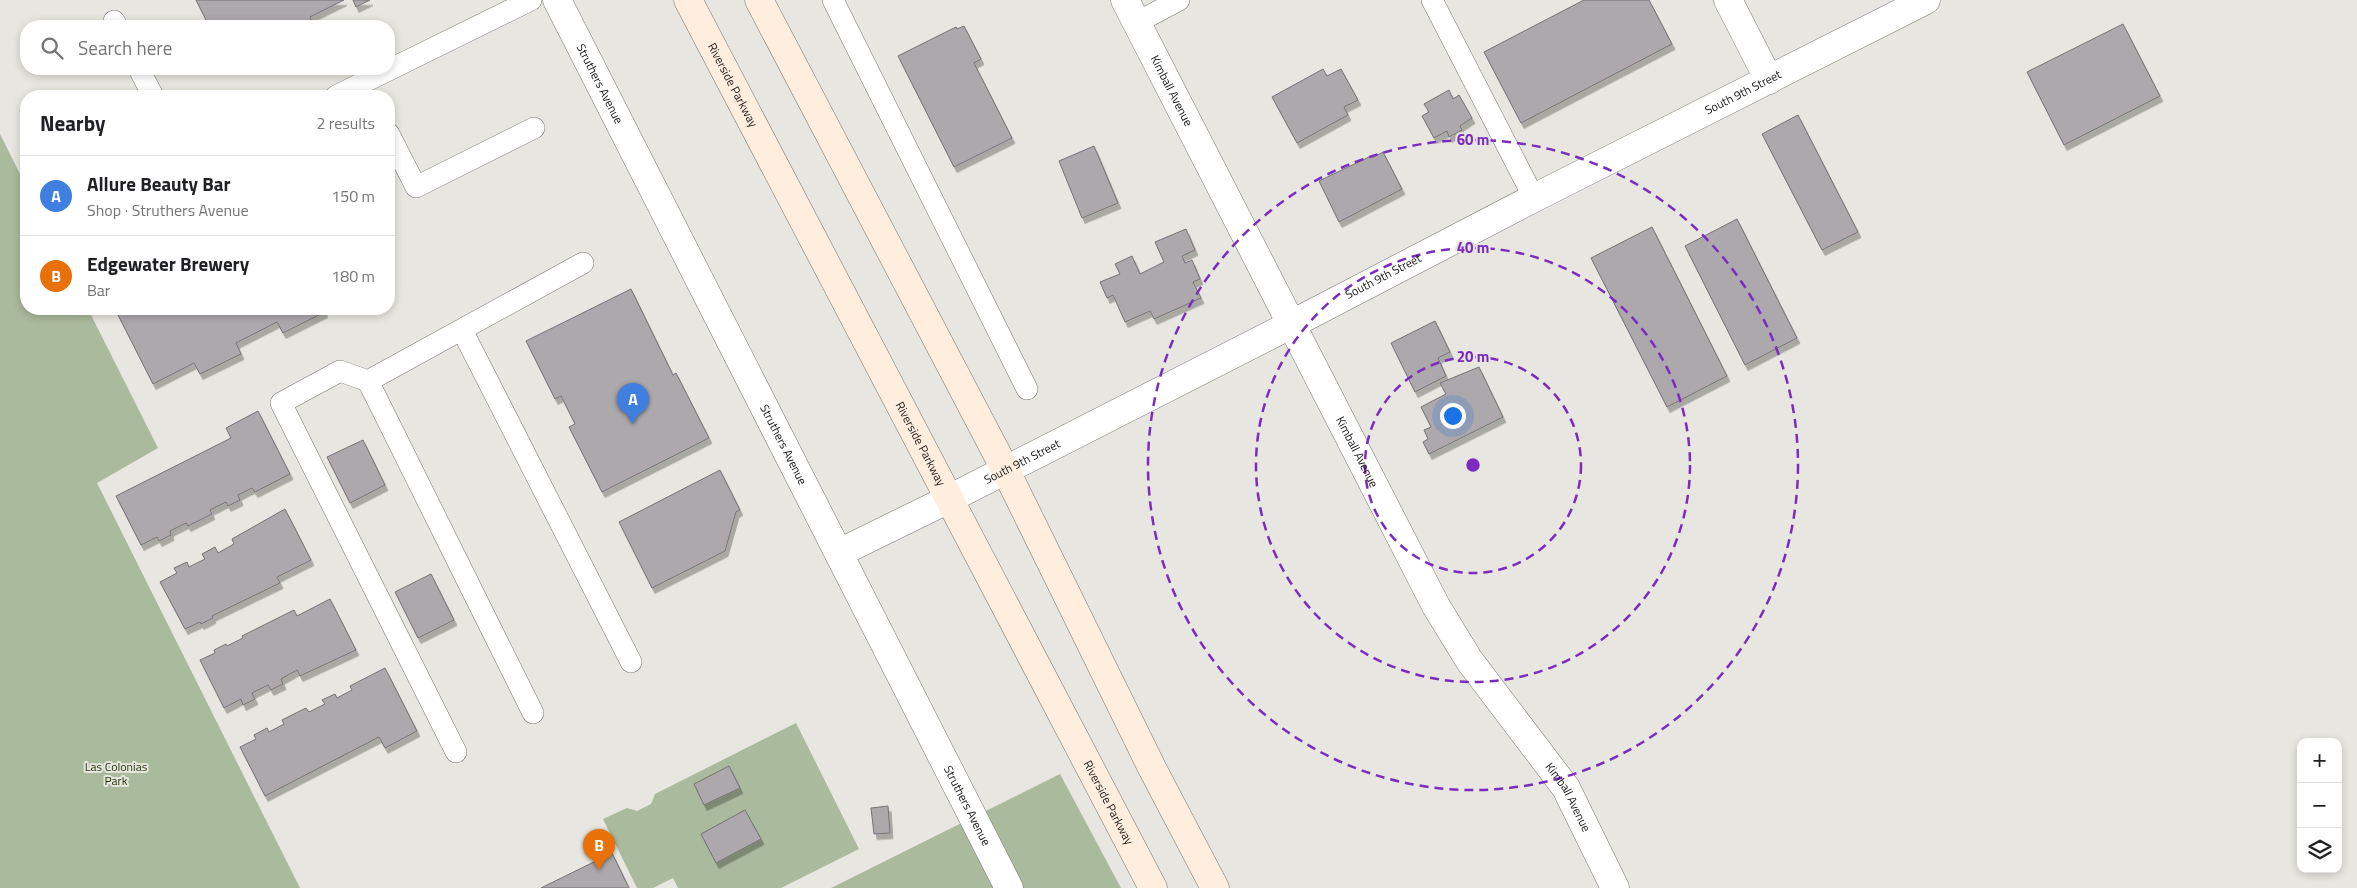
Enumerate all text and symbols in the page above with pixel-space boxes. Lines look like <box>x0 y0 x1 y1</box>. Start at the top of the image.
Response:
search box <box>20 20 395 75</box>
text: Search here <box>78 33 172 62</box>
icon: search <box>38 34 66 62</box>
street label: Riverside Parkway <box>703 39 763 131</box>
street label: Struthers Avenue <box>572 40 628 127</box>
street label: Kimball Avenue <box>1146 52 1198 129</box>
street label: South 9th Street <box>1701 64 1785 119</box>
text: Nearby <box>40 107 105 139</box>
text: 2 results <box>316 111 375 135</box>
text: 60 m <box>1457 128 1489 151</box>
text: Allure Beauty Bar <box>87 169 231 198</box>
text: A <box>51 184 61 208</box>
text: 150 m <box>331 184 375 208</box>
text: Shop · Struthers Avenue <box>87 198 249 222</box>
text: 40 m <box>1457 236 1489 259</box>
street label: South 9th Street <box>1342 248 1425 304</box>
text: Edgewater Brewery <box>87 249 249 278</box>
text: B <box>51 264 61 288</box>
text: 180 m <box>331 264 375 288</box>
text: Bar <box>87 278 110 302</box>
text: 20 m <box>1457 345 1489 368</box>
pin: A <box>617 383 649 424</box>
street label: Riverside Parkway <box>891 398 951 489</box>
street label: Struthers Avenue <box>755 401 812 488</box>
your location <box>1440 403 1466 429</box>
street label: Kimball Avenue <box>1331 413 1384 491</box>
street label: South 9th Street <box>980 433 1064 489</box>
centre of rings <box>1464 456 1482 474</box>
map controls <box>2297 738 2342 873</box>
button: + <box>2297 738 2342 783</box>
park label: Las Colonias Park <box>85 757 148 790</box>
street label: Riverside Parkway <box>1079 757 1139 848</box>
street label: Kimball Avenue <box>1541 758 1596 835</box>
street label: Struthers Avenue <box>939 762 996 849</box>
button: − <box>2297 783 2342 828</box>
button: layers <box>2297 828 2342 873</box>
pin: B <box>583 829 615 870</box>

